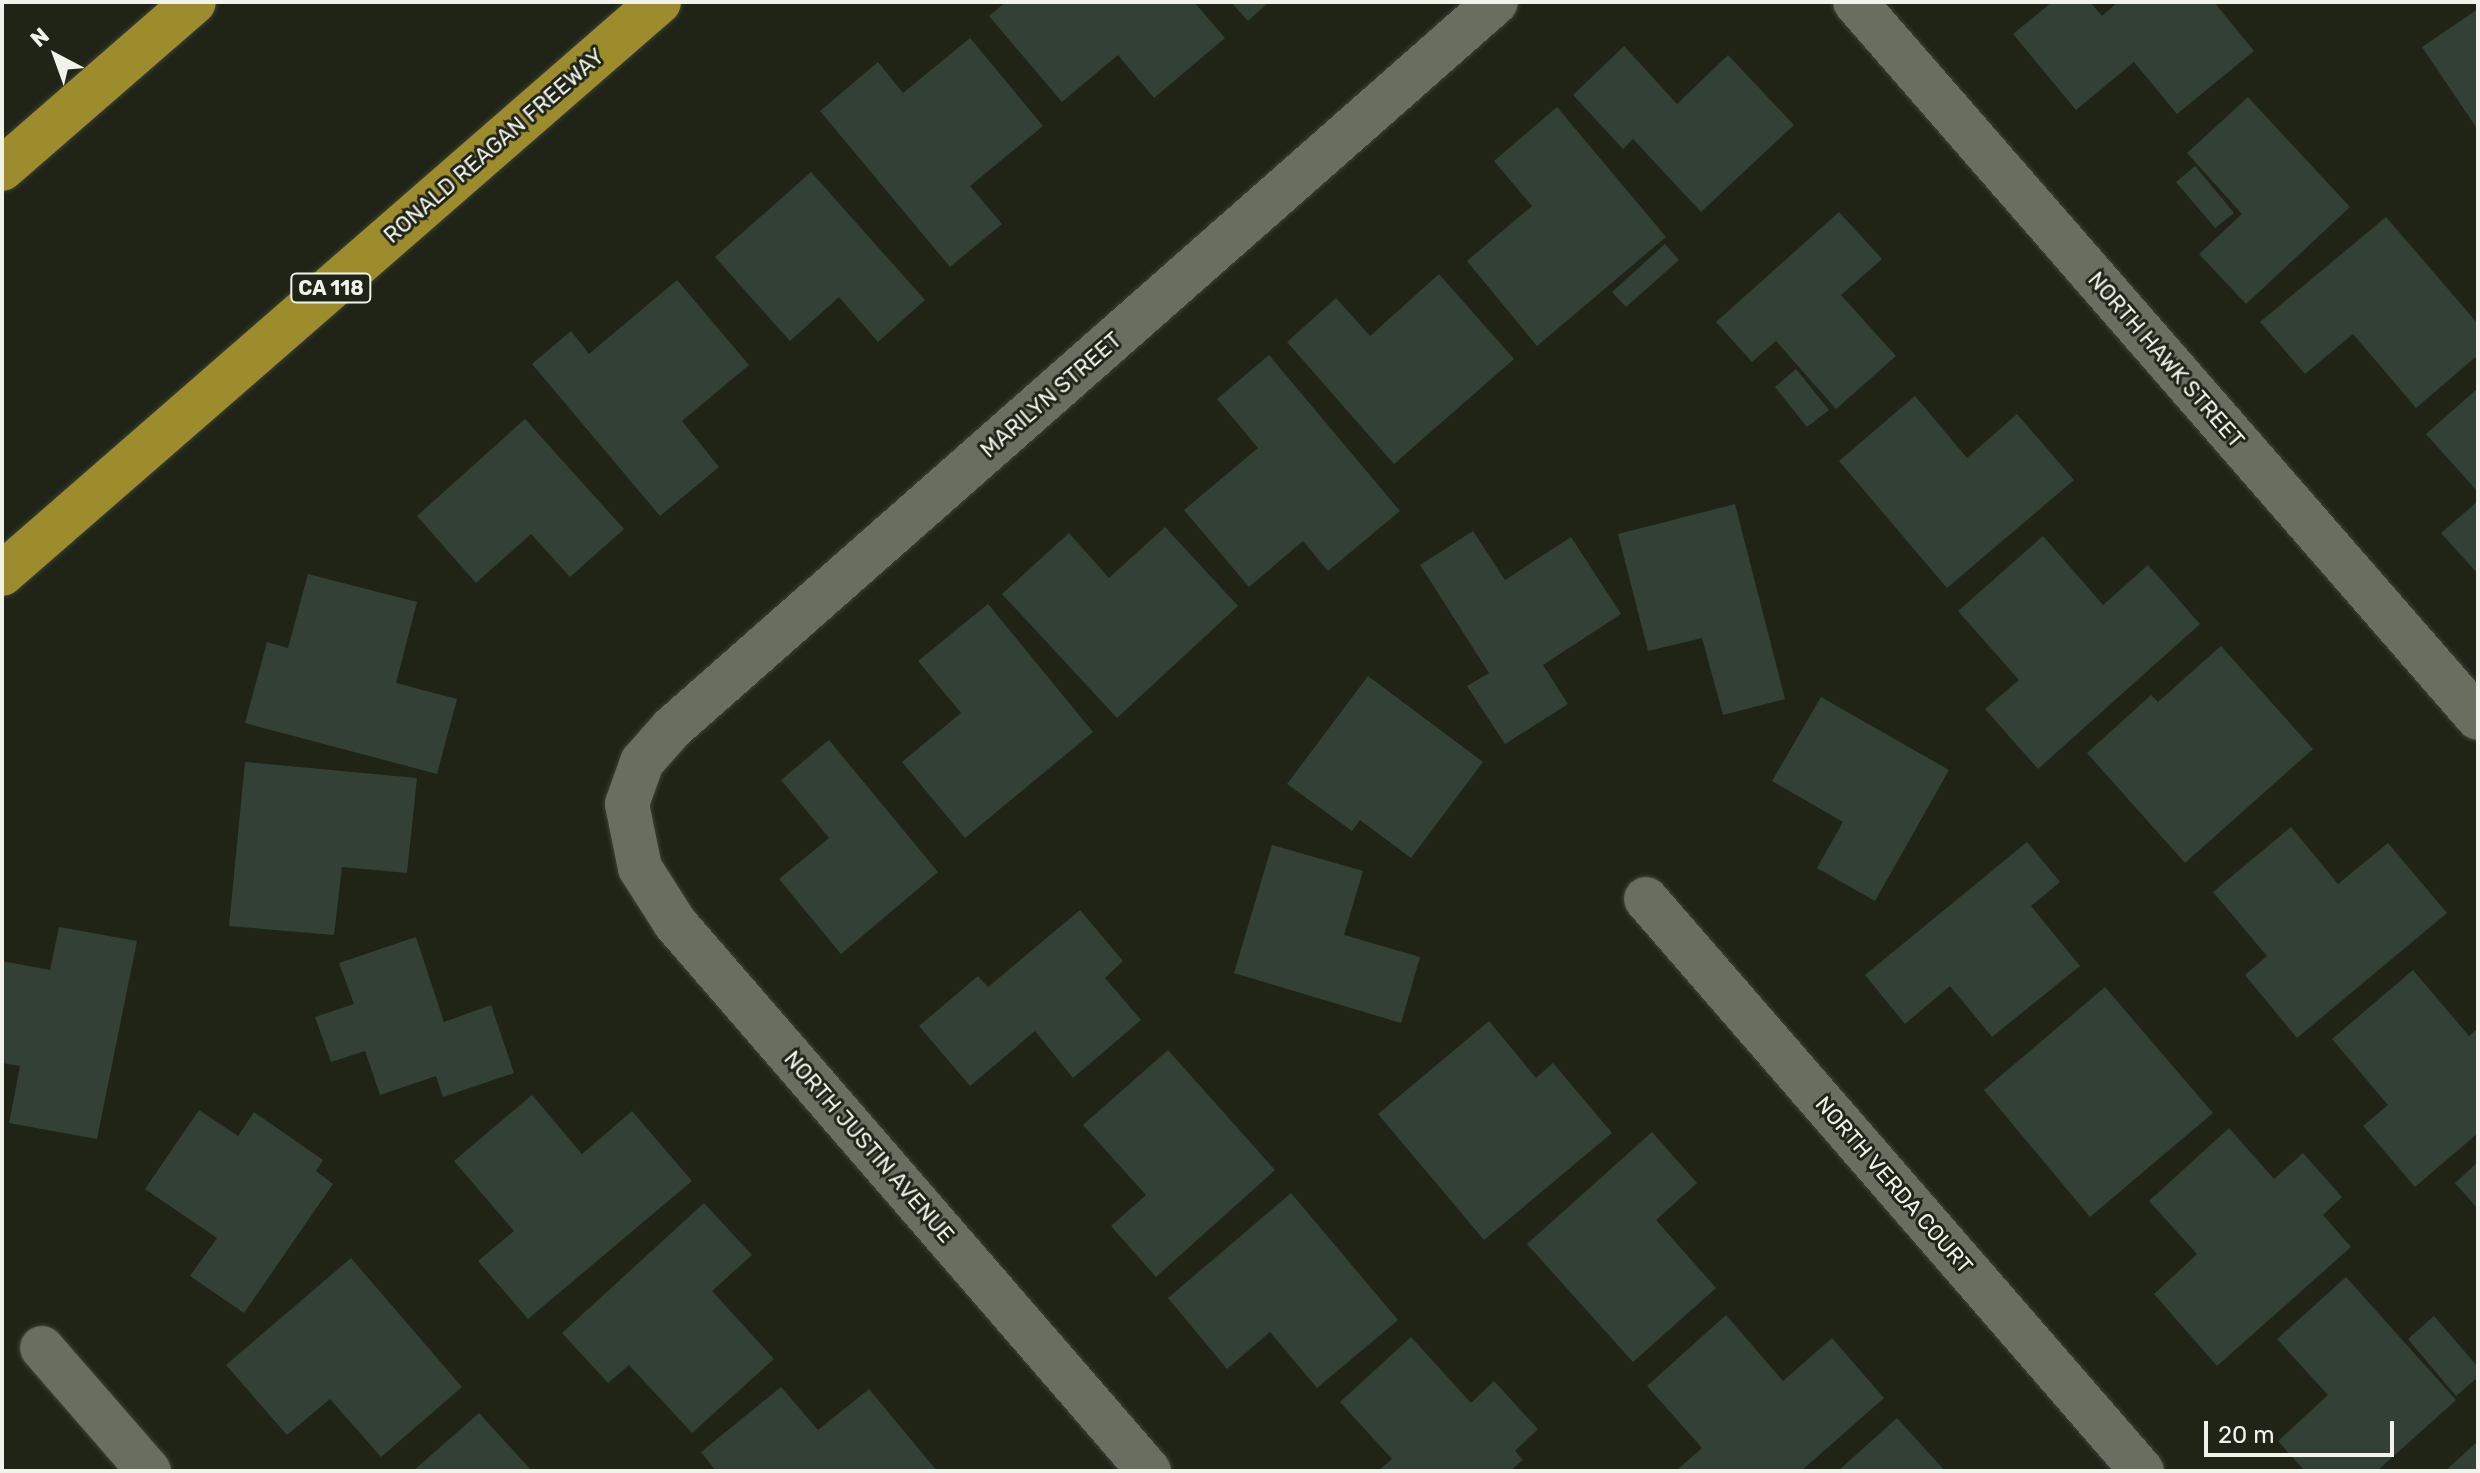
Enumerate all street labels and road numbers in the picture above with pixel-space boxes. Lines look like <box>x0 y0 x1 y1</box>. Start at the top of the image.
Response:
street label: RONALD REAGAN FREEWAY <box>379 43 609 249</box>
street label: NORTH HAWK STREET <box>2082 267 2250 453</box>
road number: CA 118 <box>289 272 373 304</box>
street label: MARILYN STREET <box>975 327 1127 463</box>
street label: NORTH JUSTIN AVENUE <box>778 1046 960 1248</box>
street label: NORTH VERDA COURT <box>1809 1091 1979 1279</box>

